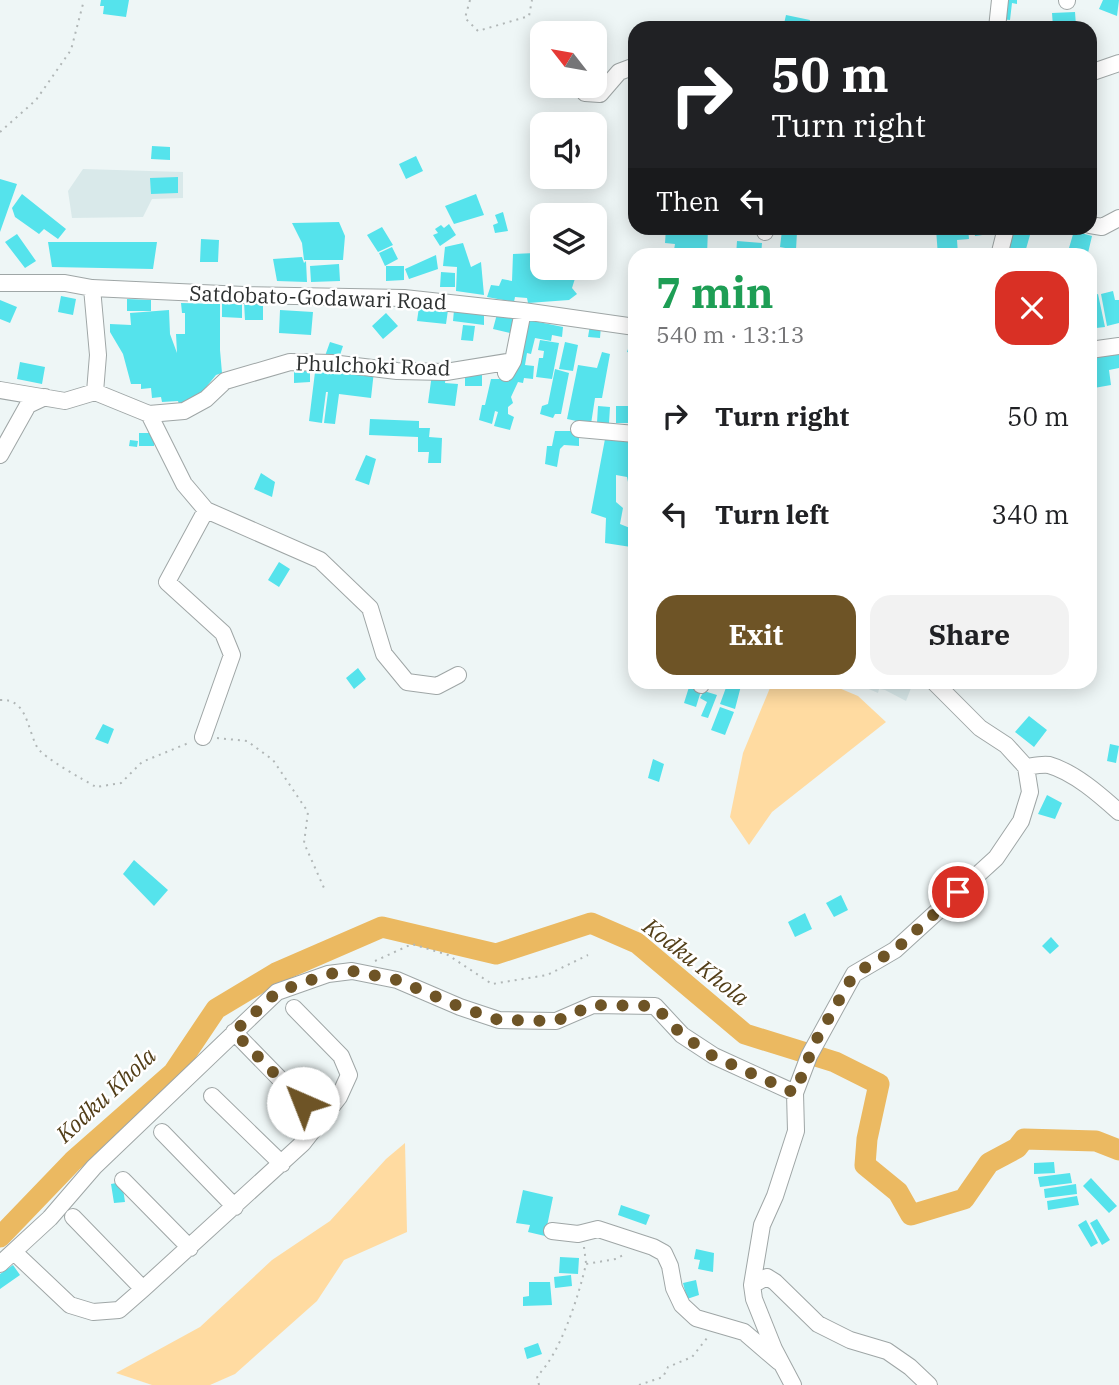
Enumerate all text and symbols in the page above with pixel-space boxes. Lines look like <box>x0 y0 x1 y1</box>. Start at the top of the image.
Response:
north arrow <box>530 21 607 98</box>
map controls <box>530 21 607 280</box>
text: 50 m <box>771 42 889 105</box>
icon: right <box>656 49 747 140</box>
text: Turn right <box>771 104 926 146</box>
button: sound <box>530 112 607 189</box>
icon: left <box>734 182 772 220</box>
text: Then <box>656 184 720 218</box>
button: layers <box>530 203 607 280</box>
text: 7 min <box>656 265 774 320</box>
button: close <box>995 271 1069 345</box>
street label: Satdobato-Godawari Road <box>189 279 448 315</box>
text: 540 m · 13:13 <box>656 319 805 349</box>
street label: Phulchoki Road <box>295 348 451 382</box>
icon: right <box>656 397 694 435</box>
text: Turn right <box>715 399 849 433</box>
text: 50 m <box>1007 399 1069 433</box>
icon: left <box>656 495 694 533</box>
text: Turn left <box>715 497 829 531</box>
text: 340 m <box>991 497 1069 531</box>
button: Exit <box>656 595 856 675</box>
button: Share <box>870 595 1069 675</box>
pin <box>928 862 988 922</box>
icon: arrive <box>939 873 977 911</box>
water label: Kodku Khola <box>637 910 756 1012</box>
water label: Kodku Khola <box>48 1040 162 1149</box>
position arrow <box>266 1066 340 1140</box>

